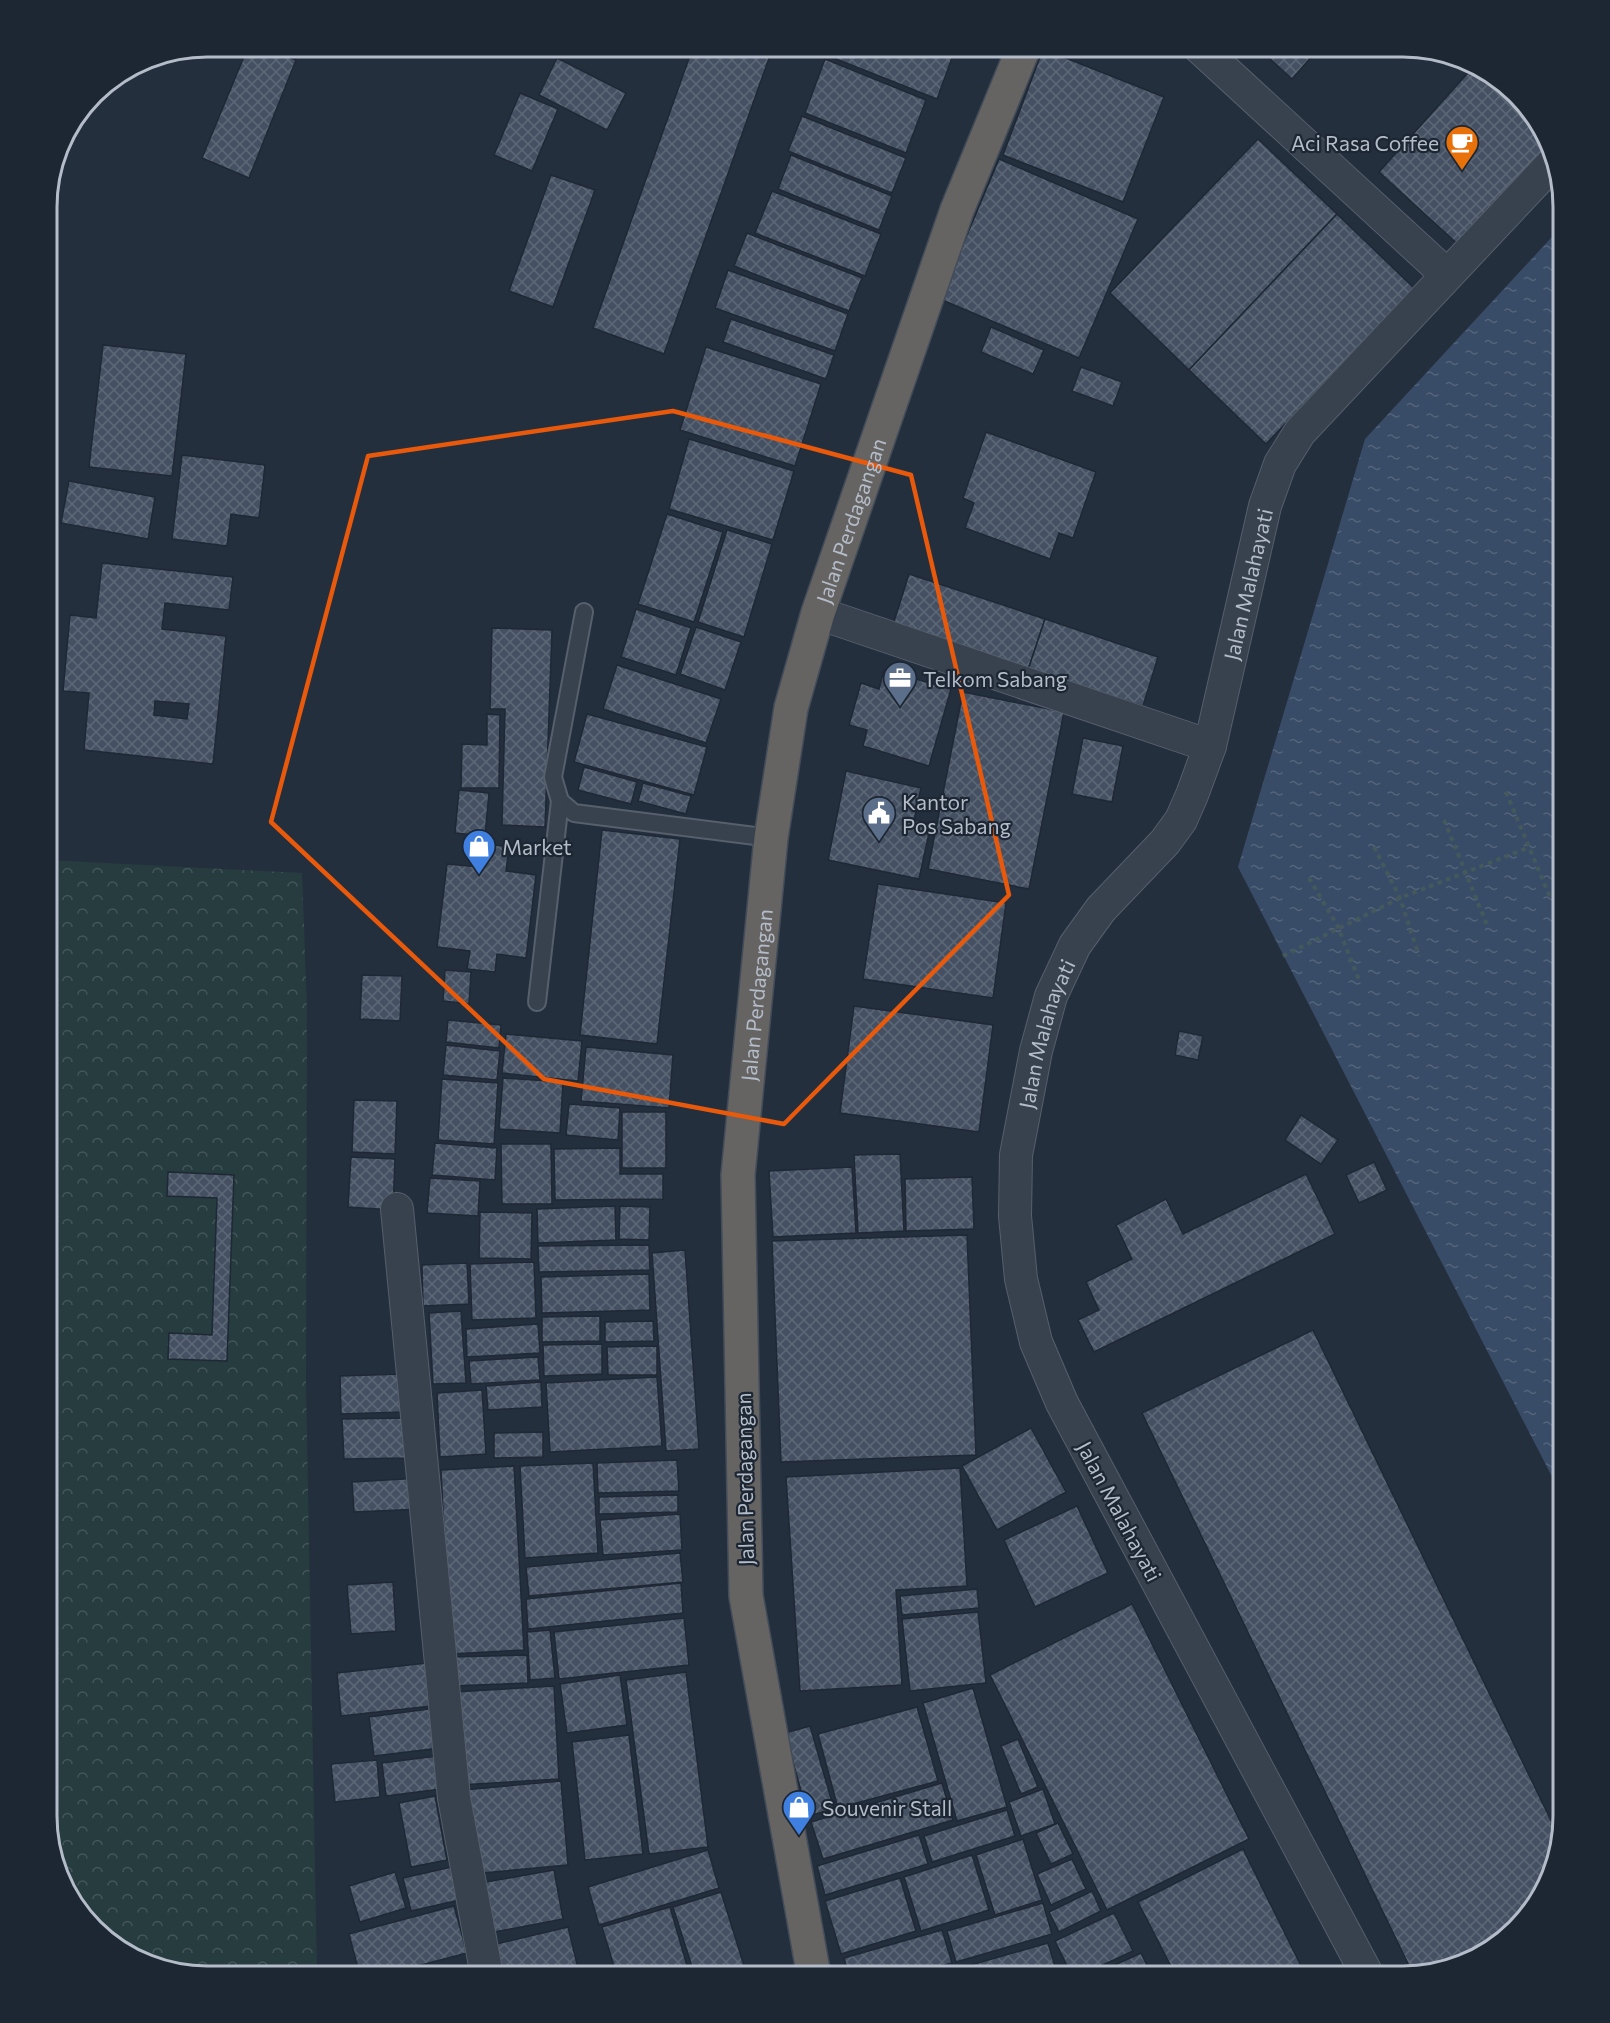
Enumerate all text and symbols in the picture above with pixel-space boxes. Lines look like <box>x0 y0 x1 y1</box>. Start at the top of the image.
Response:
cafe icon: Aci Rasa Coffee <box>1444 124 1480 171</box>
place label: Aci Rasa Coffee <box>1291 130 1439 155</box>
street label: Jalan Perdagangan <box>810 434 890 606</box>
street label: Jalan Malahayati <box>1218 506 1277 663</box>
office icon: Telkom Sabang <box>882 660 918 707</box>
place label: Telkom Sabang <box>923 666 1067 691</box>
place label: Kantor Pos Sabang <box>902 789 1011 838</box>
public building icon: Kantor Pos Sabang <box>861 795 897 842</box>
shop icon: Market <box>461 828 497 875</box>
place label: Market <box>502 834 572 859</box>
street label: Jalan Perdagangan <box>735 908 777 1082</box>
street label: Jalan Malahayati <box>1013 955 1079 1111</box>
street label: Jalan Perdagangan <box>730 1392 758 1566</box>
street label: Jalan Malahayati <box>1073 1437 1167 1585</box>
shop icon: Souvenir Stall <box>781 1789 817 1836</box>
place label: Souvenir Stall <box>822 1795 952 1820</box>

